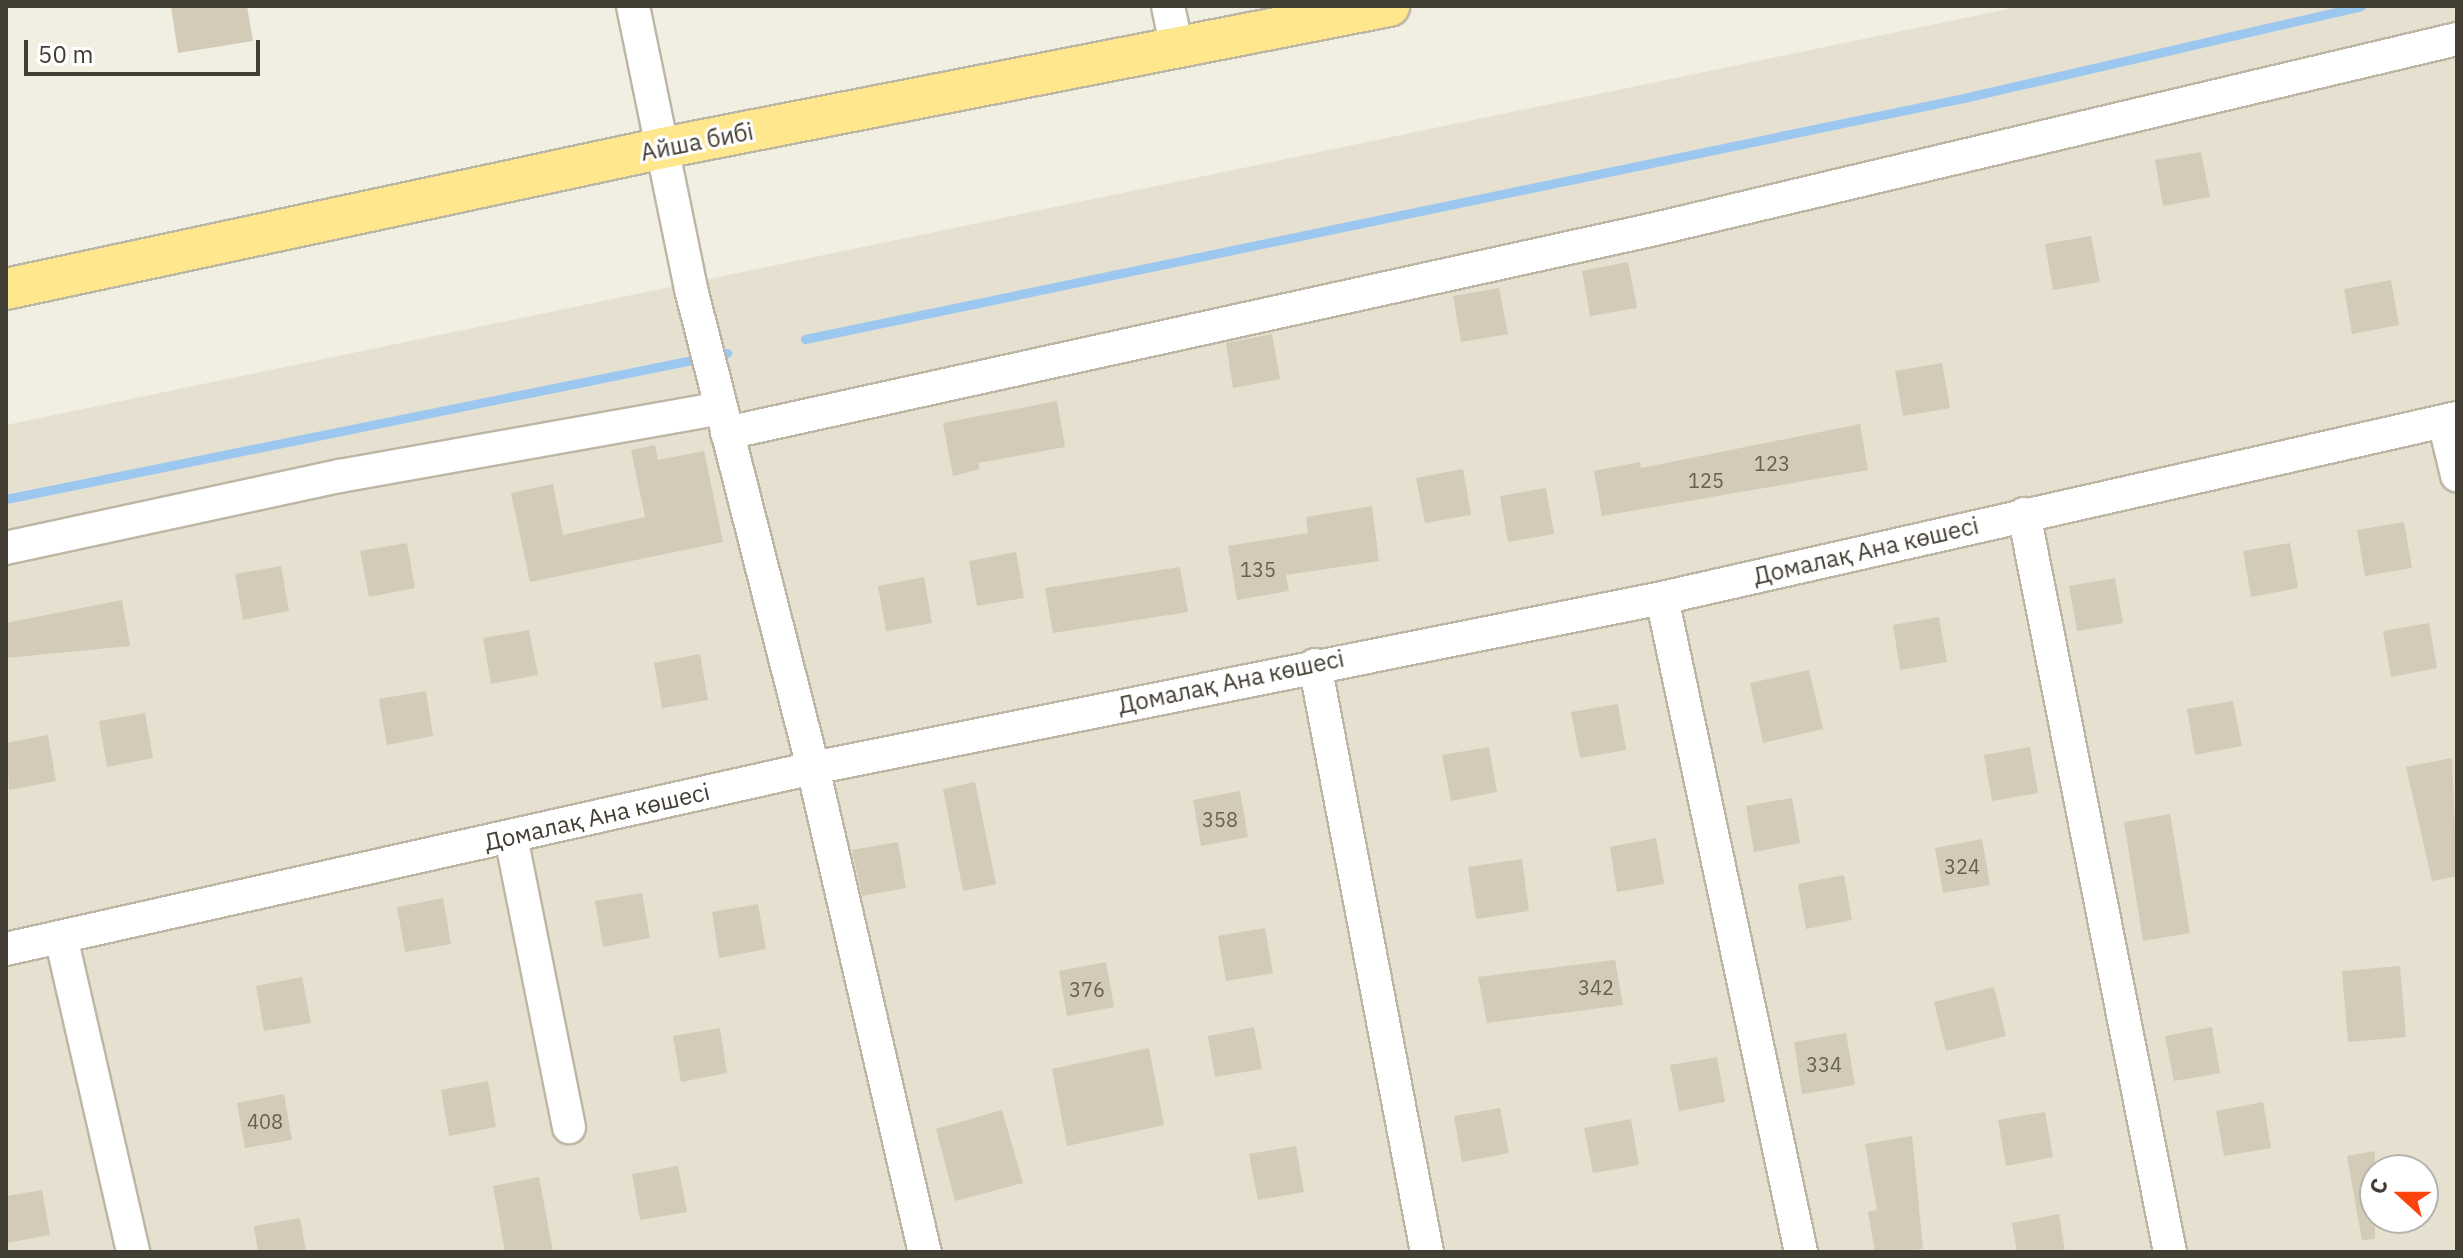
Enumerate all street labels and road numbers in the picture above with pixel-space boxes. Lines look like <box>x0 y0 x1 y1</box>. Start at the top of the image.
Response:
street label: Айша бибі <box>638 117 756 167</box>
street label: Домалақ Ана көшесі <box>1750 511 1982 591</box>
street label: Домалақ Ана көшесі <box>1115 644 1347 720</box>
street label: Домалақ Ана көшесі <box>481 777 713 857</box>

